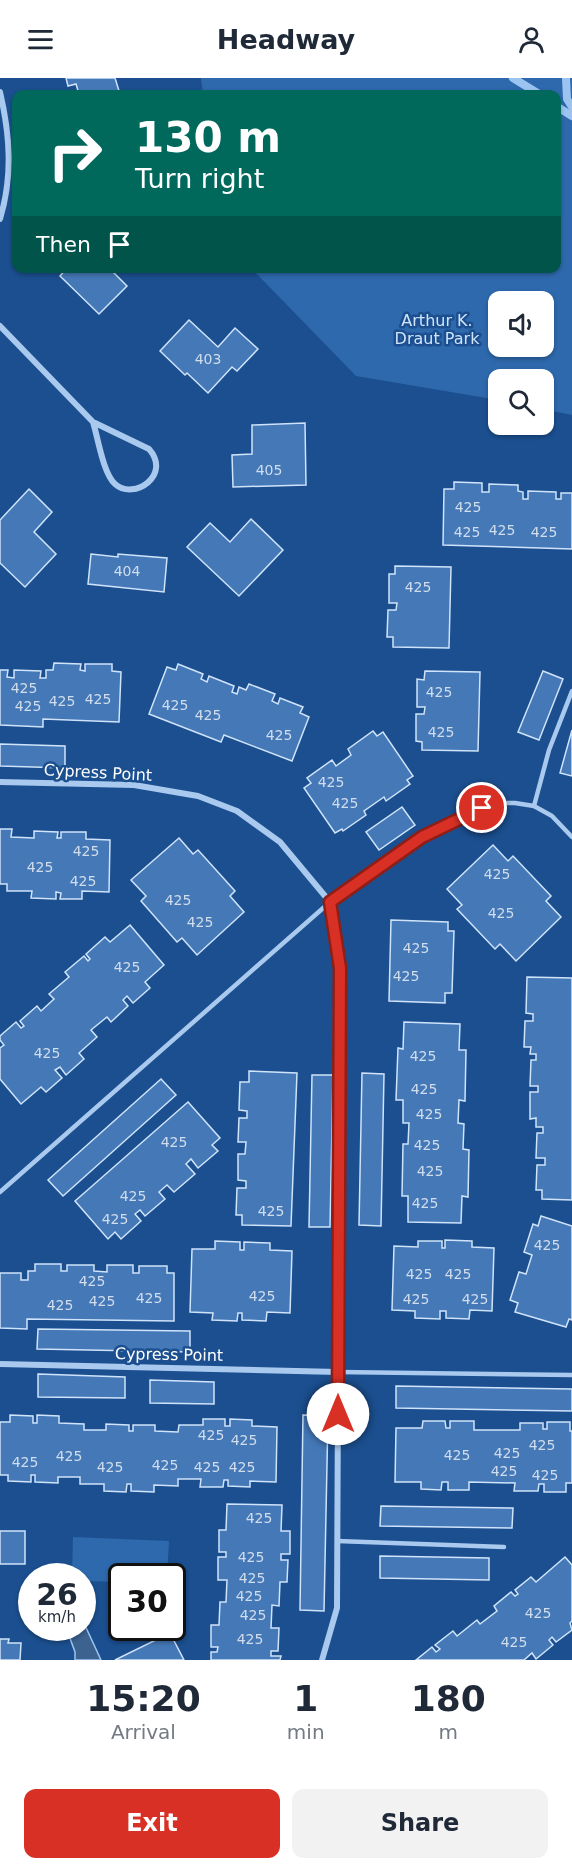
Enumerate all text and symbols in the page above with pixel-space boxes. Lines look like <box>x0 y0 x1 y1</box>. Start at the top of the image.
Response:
icon: menu <box>24 23 57 56</box>
icon: person <box>515 23 548 56</box>
text: Headway <box>217 24 355 55</box>
text: 130 m <box>135 113 281 162</box>
icon: right <box>36 114 114 192</box>
text: Turn right <box>135 163 264 194</box>
icon: arrive <box>103 228 136 261</box>
text: Then <box>36 232 91 257</box>
map controls <box>488 291 554 435</box>
button: sound <box>488 291 554 357</box>
park label: Arthur K. Draut Park <box>395 311 480 348</box>
house number: 403 <box>195 351 221 367</box>
button: search <box>488 369 554 435</box>
house number: 405 <box>256 462 282 478</box>
house number: 425 <box>455 499 481 515</box>
house number: 425 <box>489 522 515 538</box>
house number: 425 <box>454 524 480 540</box>
house number: 425 <box>531 524 557 540</box>
house number: 404 <box>114 563 140 579</box>
house number: 425 <box>405 579 431 595</box>
house number: 425 <box>11 680 37 696</box>
house number: 425 <box>426 684 452 700</box>
house number: 425 <box>85 691 111 707</box>
house number: 425 <box>49 693 75 709</box>
house number: 425 <box>162 697 188 713</box>
house number: 425 <box>15 698 41 714</box>
house number: 425 <box>195 707 221 723</box>
house number: 425 <box>428 724 454 740</box>
house number: 425 <box>266 727 292 743</box>
street label: Cypress Point <box>43 760 153 785</box>
house number: 425 <box>318 774 344 790</box>
pin <box>456 782 507 833</box>
icon: arrive <box>465 791 498 824</box>
house number: 425 <box>332 795 358 811</box>
house number: 425 <box>73 843 99 859</box>
house number: 425 <box>27 859 53 875</box>
house number: 425 <box>484 866 510 882</box>
house number: 425 <box>70 873 96 889</box>
house number: 425 <box>165 892 191 908</box>
house number: 425 <box>488 905 514 921</box>
house number: 425 <box>187 914 213 930</box>
house number: 425 <box>403 940 429 956</box>
house number: 425 <box>114 959 140 975</box>
house number: 425 <box>393 968 419 984</box>
house number: 425 <box>34 1045 60 1061</box>
house number: 425 <box>410 1048 436 1064</box>
house number: 425 <box>411 1081 437 1097</box>
house number: 425 <box>416 1106 442 1122</box>
house number: 425 <box>161 1134 187 1150</box>
house number: 425 <box>414 1137 440 1153</box>
house number: 425 <box>417 1163 443 1179</box>
house number: 425 <box>120 1188 146 1204</box>
house number: 425 <box>412 1195 438 1211</box>
house number: 425 <box>258 1203 284 1219</box>
house number: 425 <box>102 1211 128 1227</box>
house number: 425 <box>534 1237 560 1253</box>
house number: 425 <box>406 1266 432 1282</box>
house number: 425 <box>445 1266 471 1282</box>
house number: 425 <box>79 1273 105 1289</box>
house number: 425 <box>249 1288 275 1304</box>
house number: 425 <box>136 1290 162 1306</box>
house number: 425 <box>403 1291 429 1307</box>
house number: 425 <box>462 1291 488 1307</box>
house number: 425 <box>89 1293 115 1309</box>
house number: 425 <box>47 1297 73 1313</box>
street label: Cypress Point <box>115 1344 223 1365</box>
position arrow <box>306 1382 370 1446</box>
house number: 425 <box>198 1427 224 1443</box>
house number: 425 <box>231 1432 257 1448</box>
house number: 425 <box>529 1437 555 1453</box>
house number: 425 <box>494 1445 520 1461</box>
house number: 425 <box>444 1447 470 1463</box>
house number: 425 <box>56 1448 82 1464</box>
house number: 425 <box>12 1454 38 1470</box>
house number: 425 <box>152 1457 178 1473</box>
house number: 425 <box>97 1459 123 1475</box>
house number: 425 <box>194 1459 220 1475</box>
house number: 425 <box>229 1459 255 1475</box>
house number: 425 <box>491 1463 517 1479</box>
house number: 425 <box>532 1467 558 1483</box>
house number: 425 <box>246 1510 272 1526</box>
house number: 425 <box>238 1549 264 1565</box>
speed limit sign: 30 <box>108 1563 186 1641</box>
house number: 425 <box>239 1570 265 1586</box>
text: 26 <box>36 1577 78 1612</box>
house number: 425 <box>236 1588 262 1604</box>
house number: 425 <box>525 1605 551 1621</box>
house number: 425 <box>240 1607 266 1623</box>
text: km/h <box>38 1608 76 1626</box>
house number: 425 <box>237 1631 263 1647</box>
house number: 425 <box>501 1634 527 1650</box>
text: 15:20 <box>86 1678 201 1719</box>
text: 1 <box>293 1678 318 1719</box>
text: 180 <box>411 1678 486 1719</box>
text: Arrival <box>111 1720 176 1744</box>
text: min <box>287 1720 325 1744</box>
text: m <box>439 1720 458 1744</box>
button: Exit <box>24 1789 280 1858</box>
button: Share <box>292 1789 548 1858</box>

